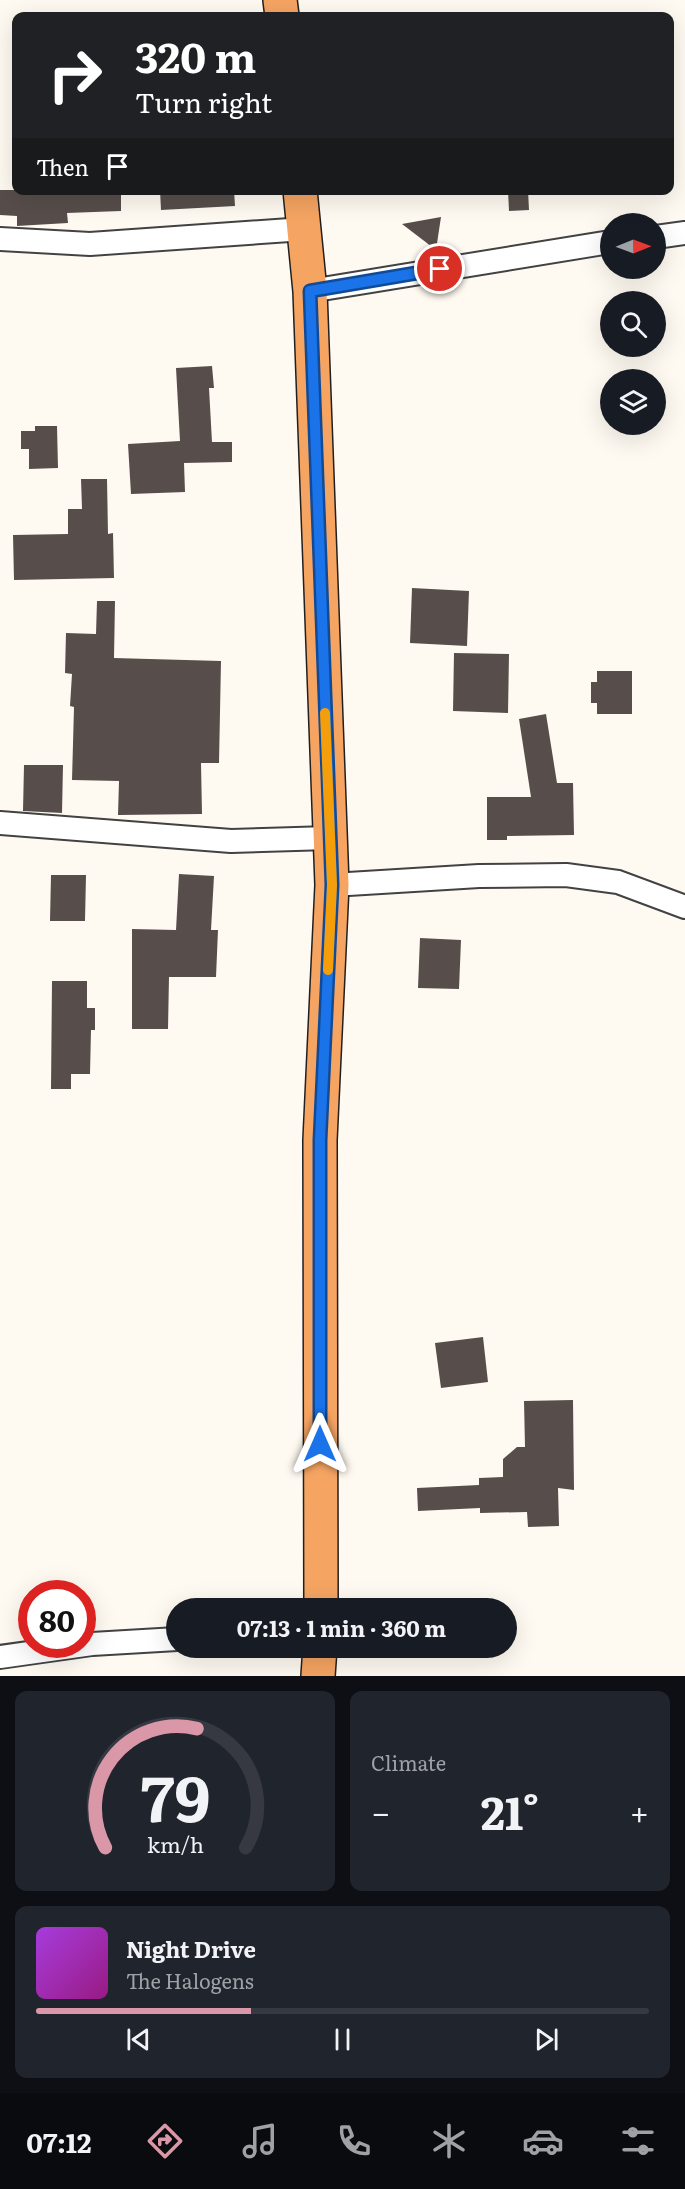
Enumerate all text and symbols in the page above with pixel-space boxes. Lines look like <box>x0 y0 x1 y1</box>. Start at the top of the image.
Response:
text: 320 m <box>135 24 256 86</box>
icon: right <box>36 36 114 114</box>
text: Turn right <box>135 81 272 121</box>
text: Then <box>36 150 89 183</box>
icon: arrive <box>101 150 134 183</box>
north arrow <box>600 213 666 279</box>
map controls <box>600 213 666 435</box>
pin <box>414 243 465 294</box>
icon: arrive <box>423 252 456 285</box>
button: search <box>600 291 666 357</box>
button: layers <box>600 369 666 435</box>
position arrow <box>288 1412 352 1476</box>
speed limit sign: 80 <box>18 1580 96 1658</box>
text: 07:13 · 1 min · 360 m <box>237 1611 446 1644</box>
text: Climate <box>371 1747 446 1777</box>
text: 79 <box>140 1749 210 1841</box>
text: 21° <box>481 1777 539 1844</box>
text: − <box>371 1786 390 1835</box>
text: + <box>630 1786 649 1835</box>
text: km/h <box>146 1828 204 1860</box>
text: Night Drive <box>126 1932 256 1965</box>
text: The Halogens <box>126 1965 254 1995</box>
icon: previous <box>122 2023 155 2056</box>
icon: pause <box>326 2023 359 2056</box>
icon: next <box>530 2023 563 2056</box>
icon: directions <box>144 2120 186 2162</box>
icon: music <box>239 2120 281 2162</box>
icon: phone <box>333 2120 375 2162</box>
icon: climate <box>428 2120 470 2162</box>
icon: car <box>522 2120 564 2162</box>
icon: filters <box>617 2120 659 2162</box>
text: 07:12 <box>26 2121 92 2161</box>

